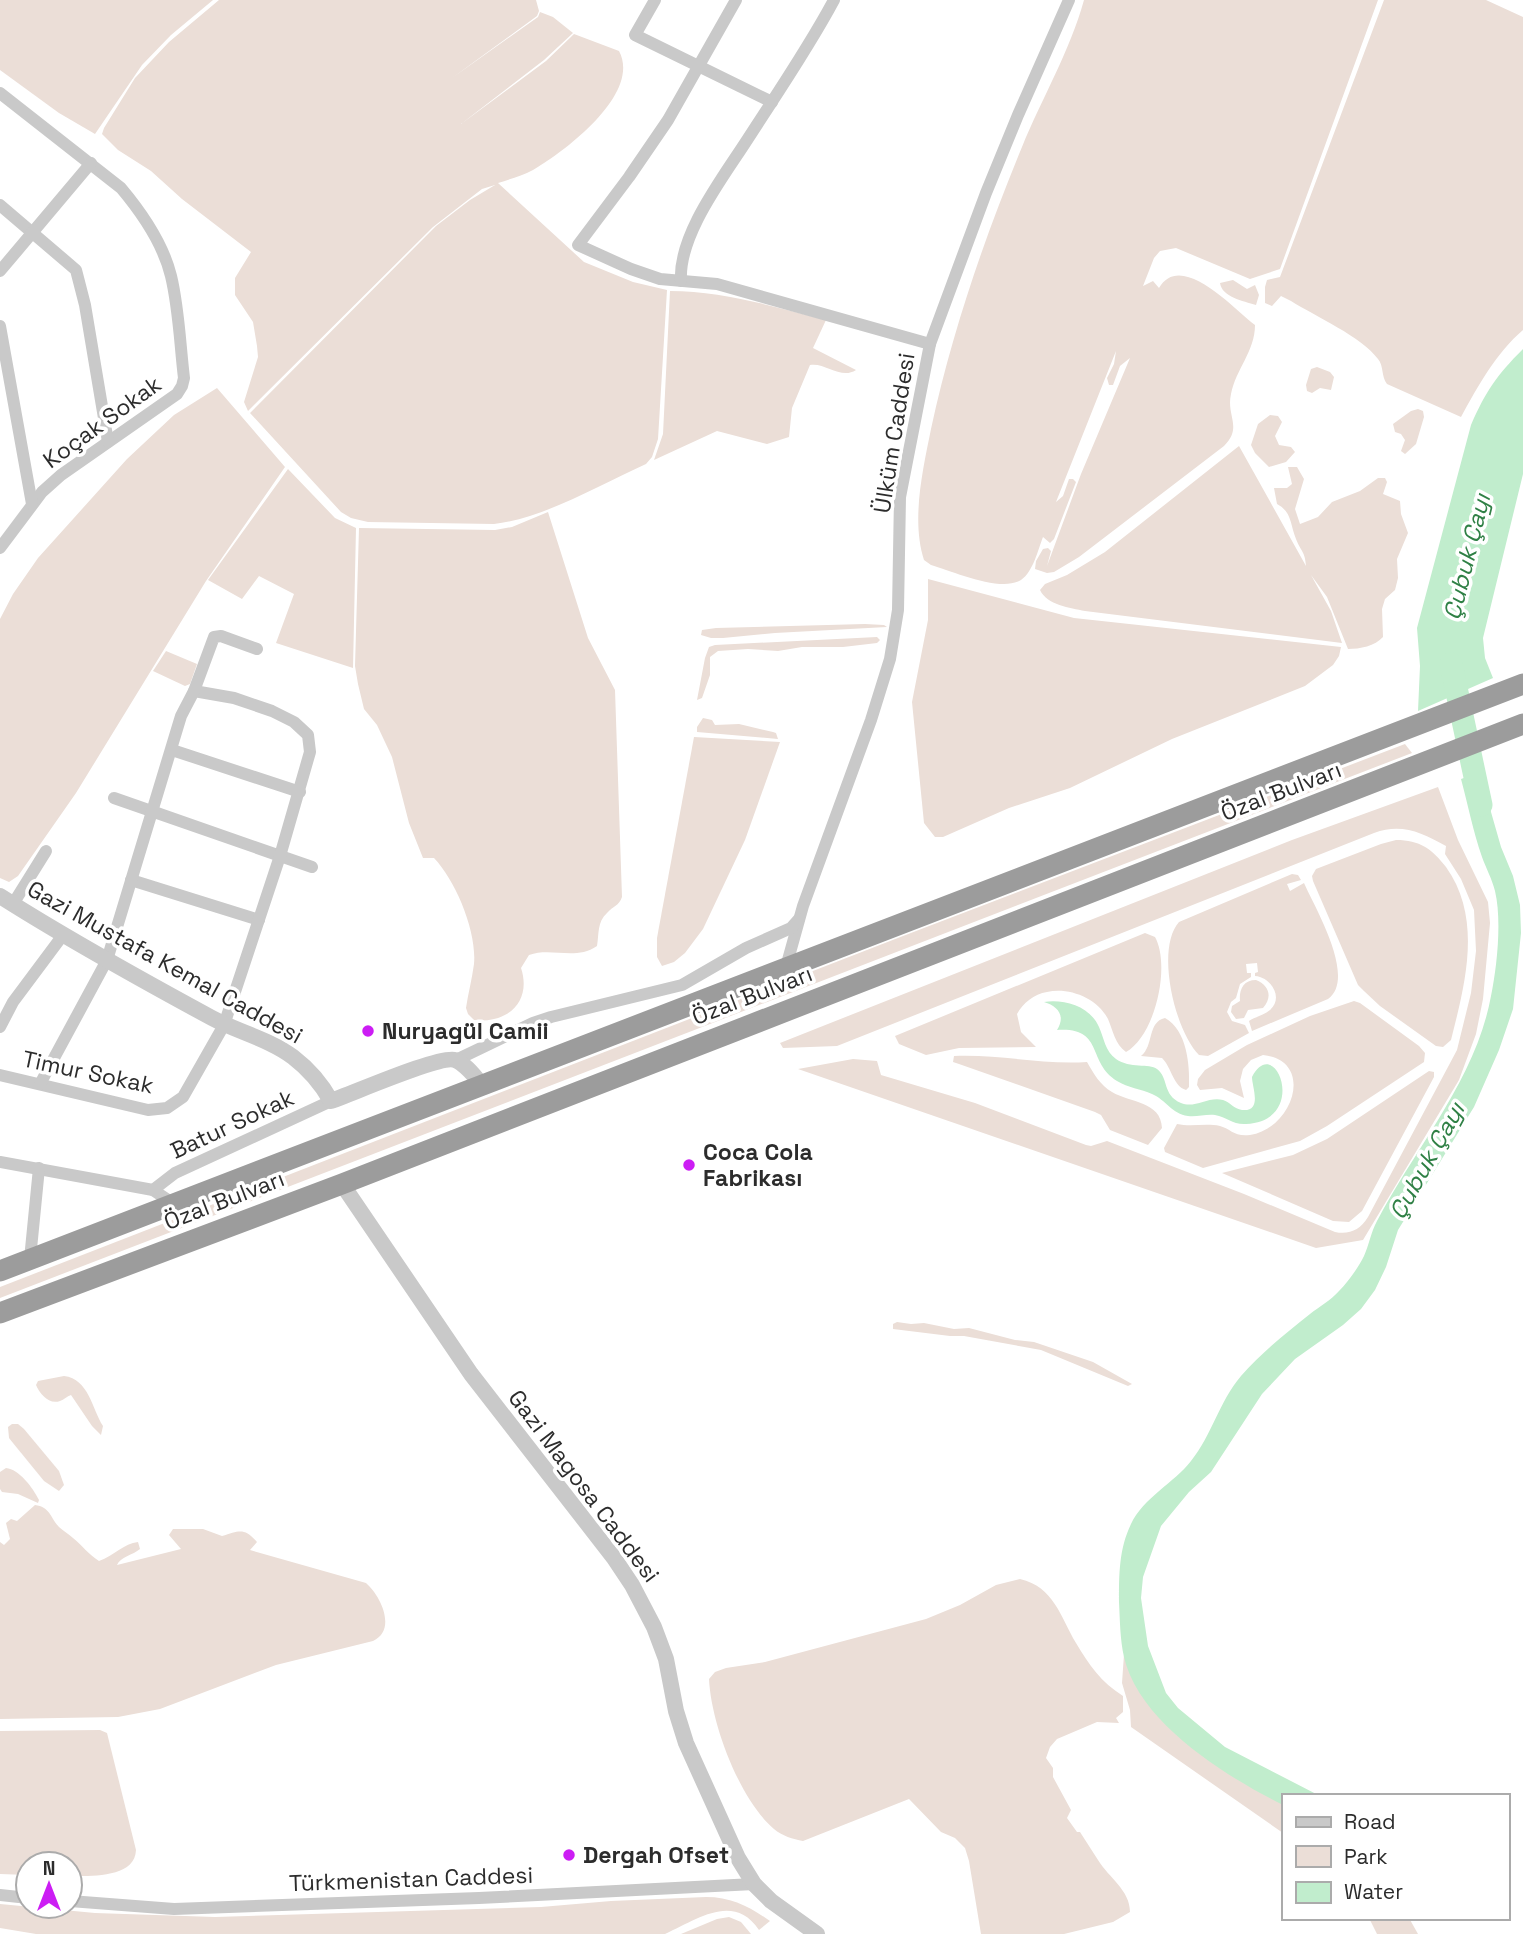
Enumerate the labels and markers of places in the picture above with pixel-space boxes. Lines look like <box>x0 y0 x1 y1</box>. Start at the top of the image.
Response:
place label: Nuryagül Camii <box>382 1016 549 1046</box>
marker: Nuryagül Camii <box>360 1023 376 1039</box>
place label: Coca Cola Fabrikası <box>703 1137 813 1193</box>
marker: Coca Cola Fabrikası <box>681 1157 697 1173</box>
place label: Dergah Ofset <box>583 1840 729 1870</box>
marker: Dergah Ofset <box>561 1847 577 1863</box>

